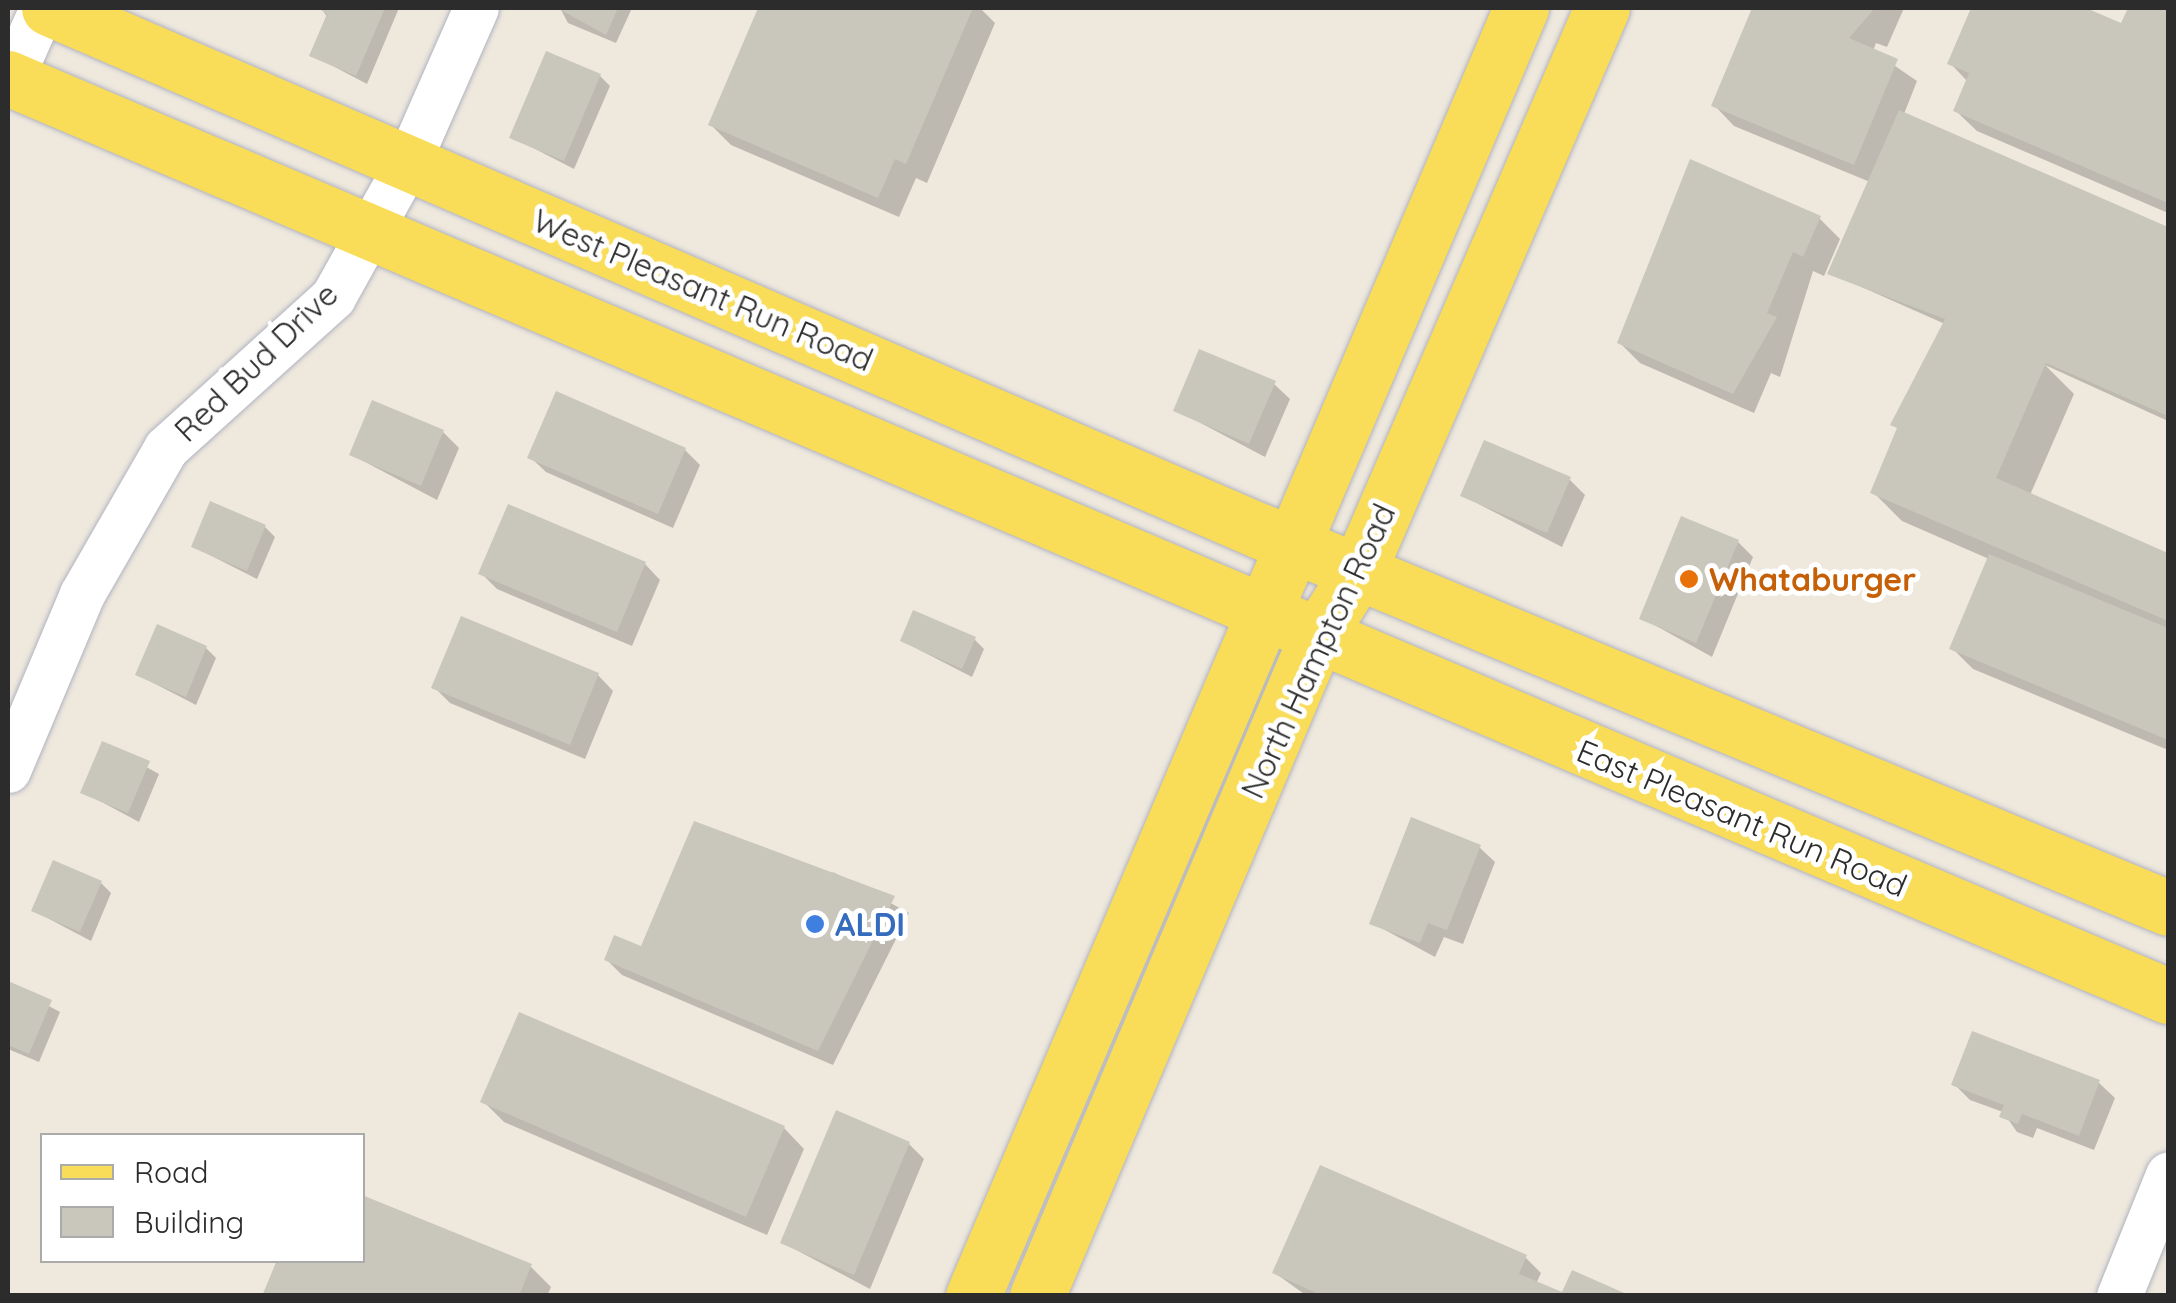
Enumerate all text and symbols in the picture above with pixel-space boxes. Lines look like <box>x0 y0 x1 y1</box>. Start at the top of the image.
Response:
street label: West Pleasant Run Road <box>527 201 879 379</box>
street label: Red Bud Drive <box>167 275 345 449</box>
street label: North Hampton Road <box>1233 498 1403 804</box>
place label: Whataburger <box>1709 560 1916 598</box>
marker: Whataburger <box>1678 568 1700 590</box>
street label: East Pleasant Run Road <box>1571 731 1913 905</box>
place label: ALDI <box>835 905 905 943</box>
marker: ALDI <box>804 913 826 935</box>
legend <box>40 1133 365 1263</box>
text: Road <box>134 1153 208 1191</box>
text: Building <box>134 1203 244 1241</box>

